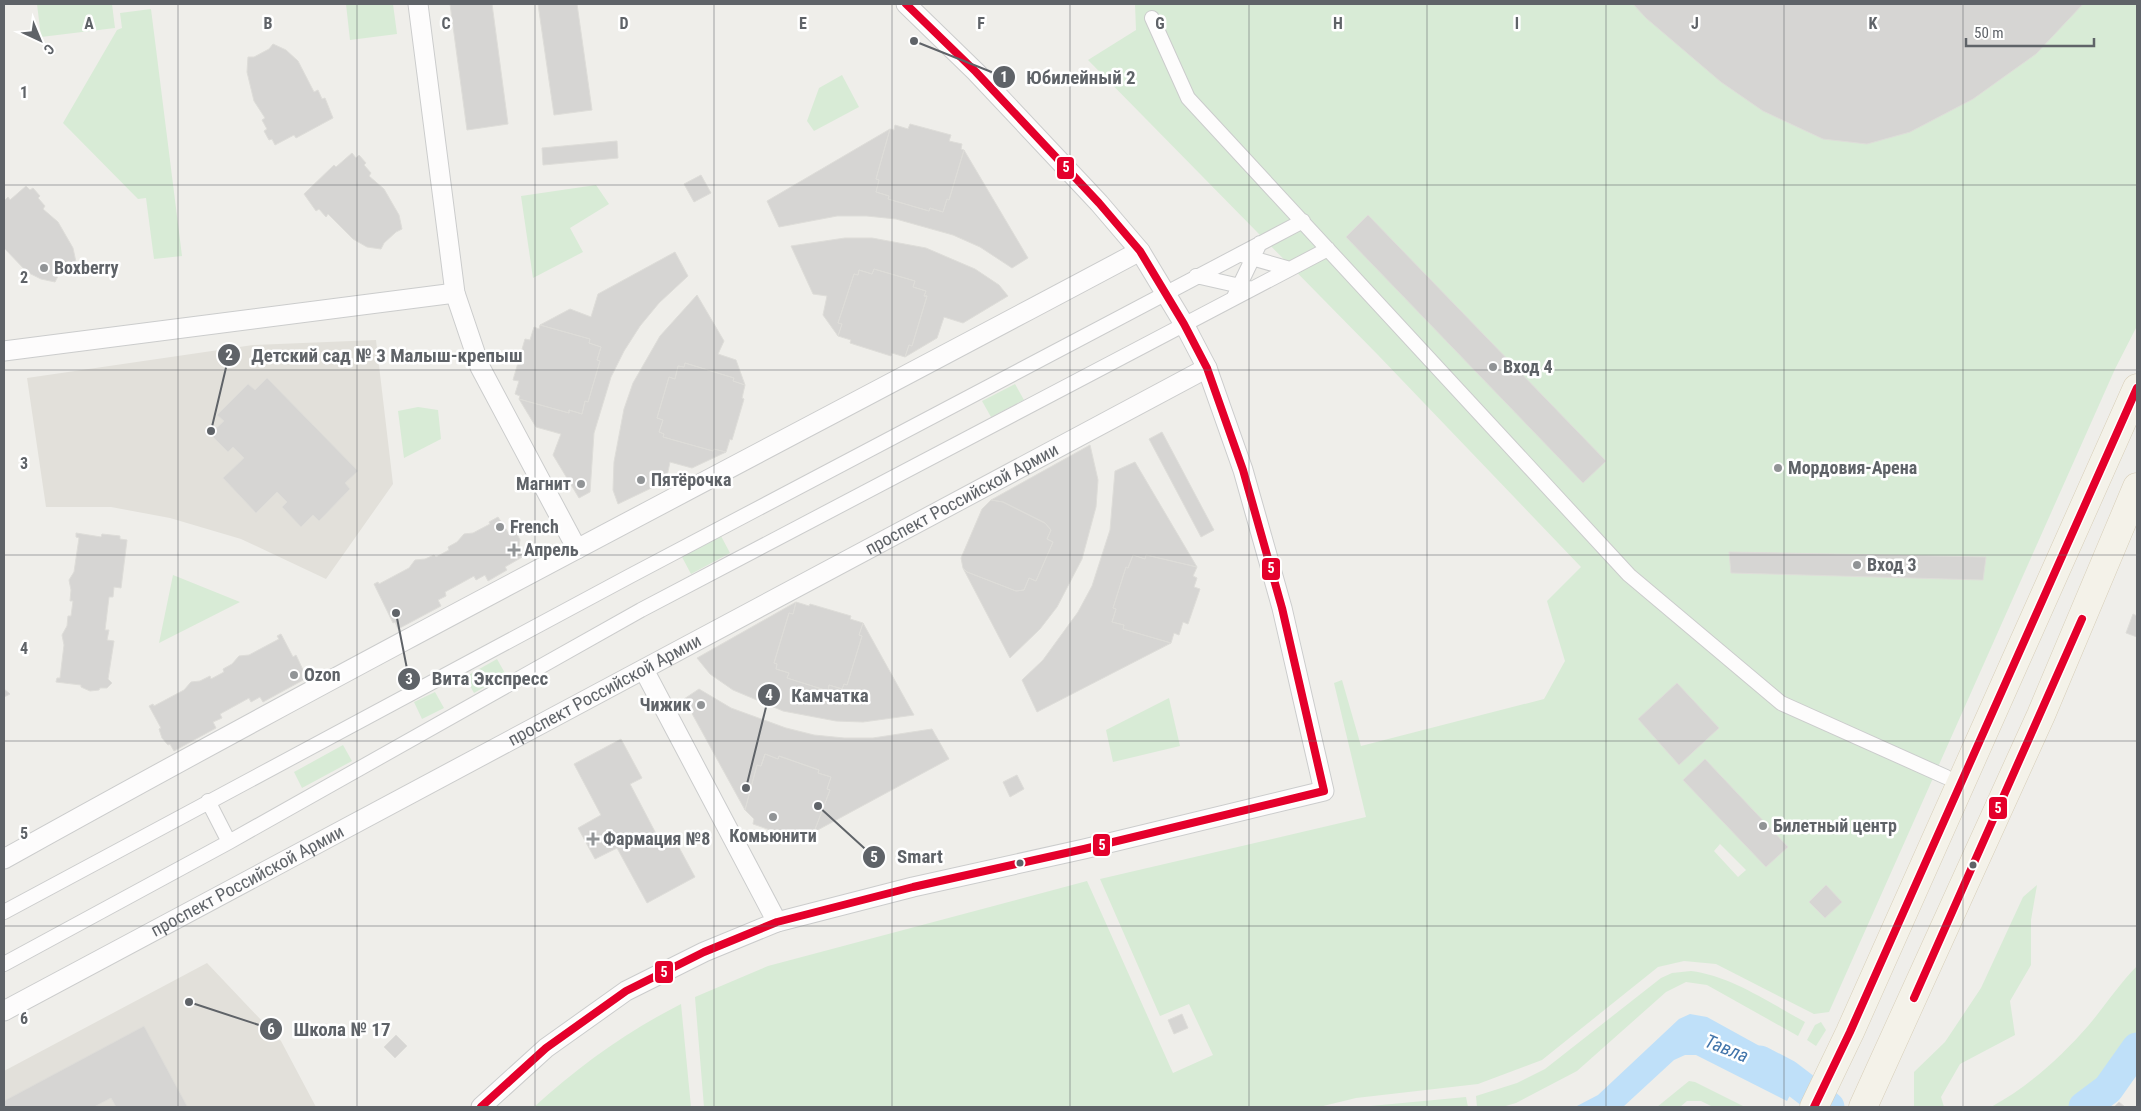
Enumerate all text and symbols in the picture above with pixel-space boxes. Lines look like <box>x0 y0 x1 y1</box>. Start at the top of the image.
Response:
text: A <box>84 14 94 33</box>
text: B <box>264 14 273 33</box>
text: C <box>441 14 451 33</box>
text: D <box>619 14 629 33</box>
text: E <box>799 14 807 33</box>
text: F <box>977 14 985 33</box>
text: G <box>1155 14 1165 33</box>
text: H <box>1333 14 1343 33</box>
text: I <box>1515 14 1519 33</box>
text: J <box>1691 14 1699 33</box>
text: K <box>1869 14 1878 33</box>
north arrow <box>15 15 65 65</box>
scale bar <box>1966 15 2094 47</box>
text: 50 m <box>1974 24 2004 42</box>
text: С <box>41 41 57 58</box>
callout: Юбилейный 2 <box>991 60 1146 94</box>
text: Юбилейный 2 <box>1026 66 1136 89</box>
text: 1 <box>1000 68 1008 86</box>
text: 1 <box>20 83 28 102</box>
line badge: 5 <box>1056 156 1075 180</box>
text: 5 <box>1062 159 1070 175</box>
place label: Boxberry <box>54 257 119 278</box>
marker: Boxberry <box>38 262 50 274</box>
text: 2 <box>20 268 28 287</box>
callout: Детский сад № 3 Малыш-крепыш <box>217 338 533 372</box>
text: Детский сад № 3 Малыш-крепыш <box>251 344 523 367</box>
text: 2 <box>225 346 233 364</box>
place label: Вход 4 <box>1503 356 1553 377</box>
marker: Вход 4 <box>1487 361 1499 373</box>
street label: проспект Российской Армии <box>861 438 1062 559</box>
text: 3 <box>20 454 28 473</box>
place label: Мордовия-Арена <box>1788 457 1917 478</box>
marker: Мордовия-Арена <box>1772 462 1784 474</box>
place label: Пятёрочка <box>651 469 731 490</box>
place label: Магнит <box>516 473 571 494</box>
marker: Пятёрочка <box>635 474 647 486</box>
marker: Магнит <box>575 478 587 490</box>
place label: French <box>510 516 559 537</box>
marker: French <box>494 521 506 533</box>
place label: Апрель <box>524 539 579 560</box>
marker: Апрель <box>508 544 520 556</box>
place label: Вход 3 <box>1867 554 1917 575</box>
line badge: 5 <box>1261 557 1281 581</box>
marker: Вход 3 <box>1851 559 1863 571</box>
text: 5 <box>1267 560 1275 576</box>
street label: проспект Российской Армии <box>504 629 704 750</box>
text: 4 <box>20 639 28 658</box>
callout: Вита Экспресс <box>397 662 558 696</box>
place label: Ozon <box>304 664 341 685</box>
text: Вита Экспресс <box>432 667 548 690</box>
marker: Ozon <box>288 669 300 681</box>
text: 3 <box>405 670 413 688</box>
callout: Камчатка <box>756 678 879 712</box>
text: Камчатка <box>791 684 869 707</box>
text: 4 <box>765 686 773 704</box>
place label: Чижик <box>639 694 691 715</box>
marker: Чижик <box>695 699 707 711</box>
line badge: 5 <box>1988 796 2008 820</box>
text: 5 <box>1994 800 2002 816</box>
marker: Комьюнити <box>767 811 779 823</box>
place label: Билетный центр <box>1773 815 1897 836</box>
street label: проспект Российской Армии <box>147 820 347 941</box>
marker: Билетный центр <box>1757 820 1769 832</box>
text: 5 <box>20 824 28 843</box>
place label: Комьюнити <box>729 825 817 846</box>
place label: Фармация №8 <box>603 828 710 849</box>
marker: Фармация №8 <box>587 833 599 845</box>
line badge: 5 <box>1092 833 1111 857</box>
text: 5 <box>1098 837 1106 853</box>
callout: Smart <box>862 840 953 874</box>
text: Smart <box>897 845 943 868</box>
text: 5 <box>870 848 878 866</box>
unlabelled marker <box>1015 858 1025 868</box>
unlabelled marker <box>1968 860 1978 870</box>
line badge: 5 <box>654 960 674 984</box>
text: 5 <box>660 964 668 980</box>
text: 6 <box>20 1009 28 1028</box>
callout: Школа № 17 <box>258 1012 400 1046</box>
text: Школа № 17 <box>293 1018 391 1041</box>
text: 6 <box>267 1020 275 1038</box>
water label: Тавла <box>1702 1029 1752 1068</box>

